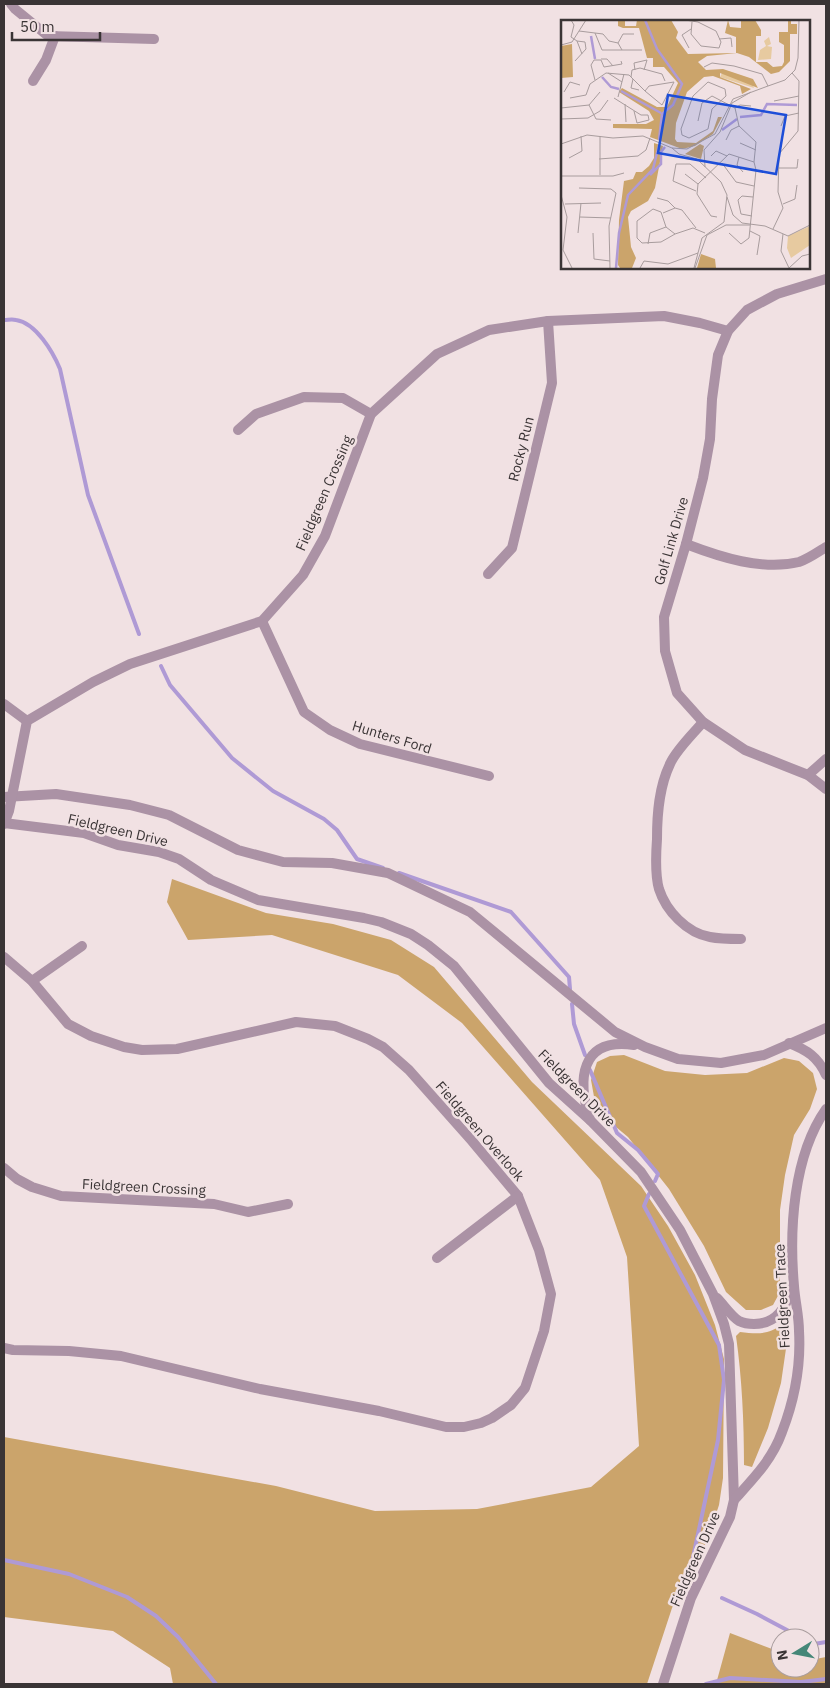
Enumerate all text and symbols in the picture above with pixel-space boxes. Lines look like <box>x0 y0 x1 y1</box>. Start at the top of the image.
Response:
scale bar <box>12 10 100 42</box>
text: 50 m <box>20 17 55 36</box>
inset map <box>561 20 810 269</box>
street label: Rocky Run <box>504 415 538 483</box>
street label: Fieldgreen Crossing <box>291 432 357 554</box>
street label: Golf Link Drive <box>650 495 692 587</box>
street label: Hunters Ford <box>350 716 434 758</box>
street label: Fieldgreen Drive <box>66 810 170 850</box>
street label: Fieldgreen Drive <box>534 1045 620 1131</box>
street label: Fieldgreen Overlook <box>432 1077 529 1185</box>
street label: Fieldgreen Crossing <box>82 1175 207 1199</box>
street label: Fieldgreen Trace <box>770 1243 794 1349</box>
street label: Fieldgreen Drive <box>666 1508 724 1609</box>
north arrow <box>770 1628 820 1678</box>
text: N <box>772 1649 792 1662</box>

